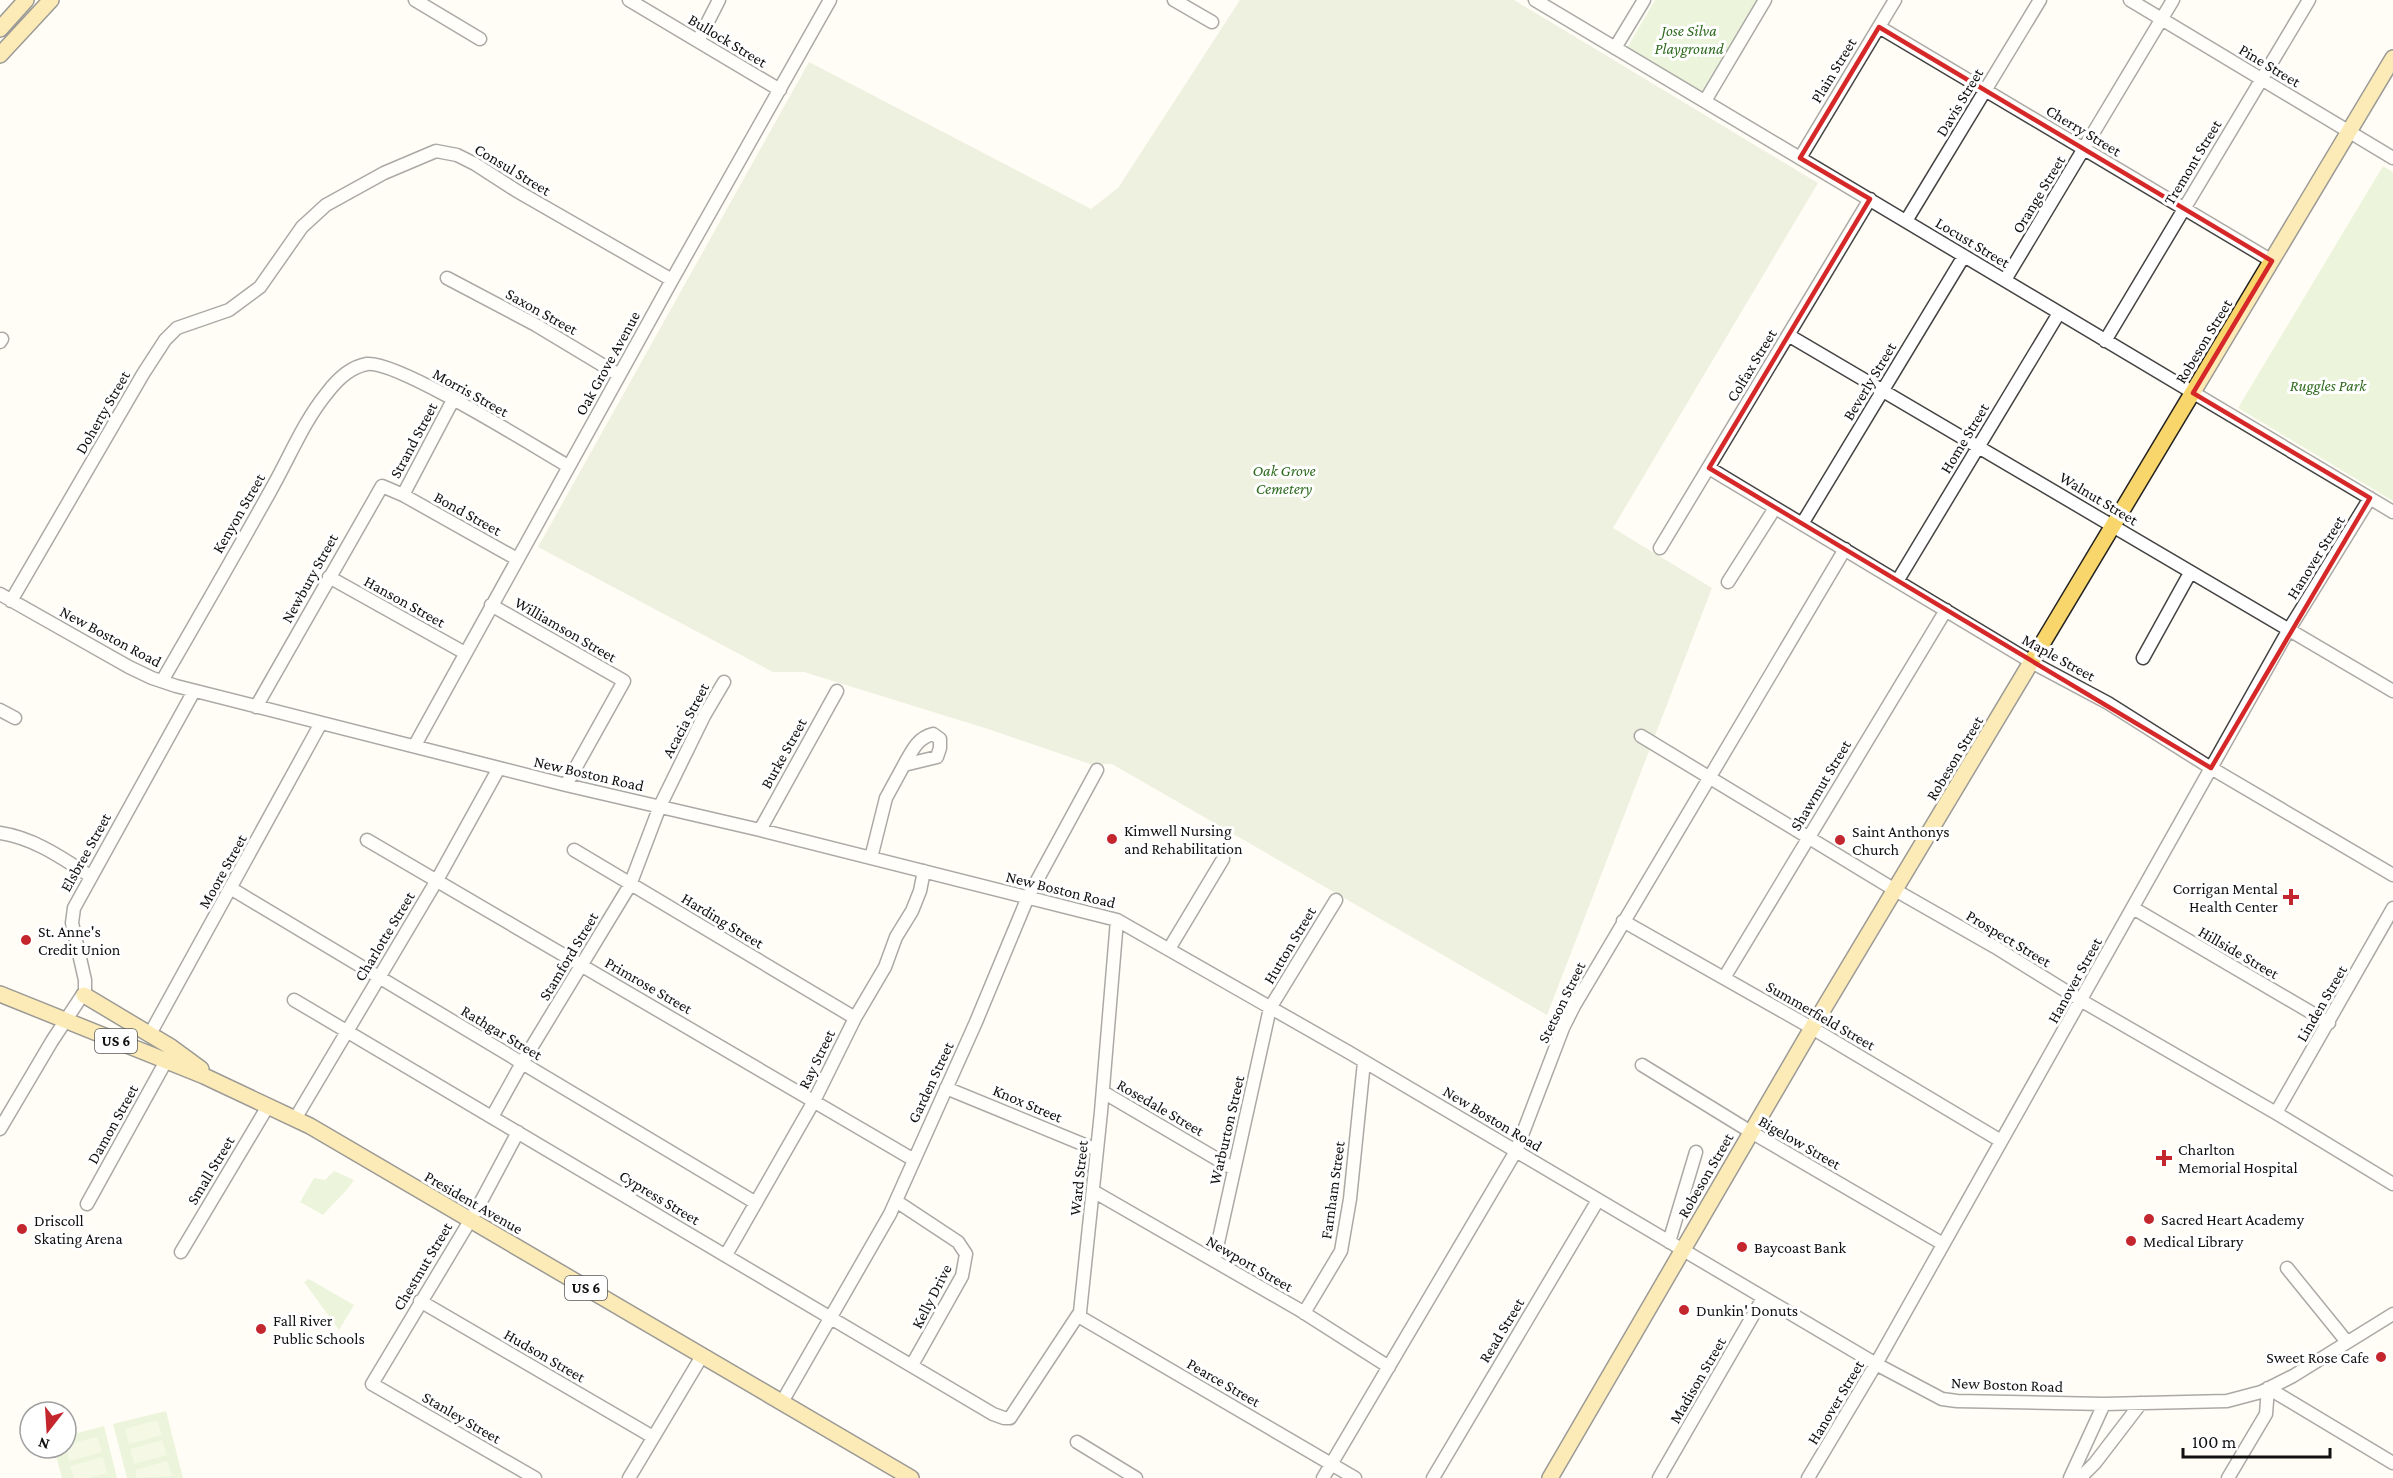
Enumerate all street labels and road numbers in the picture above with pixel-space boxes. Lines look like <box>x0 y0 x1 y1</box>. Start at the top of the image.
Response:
street label: Bullock Street <box>686 10 771 71</box>
street label: Plain Street <box>1807 34 1860 106</box>
street label: Pine Street <box>2236 41 2304 91</box>
street label: Davis Street <box>1932 65 1987 139</box>
street label: Cherry Street <box>2043 101 2125 161</box>
street label: Tremont Street <box>2160 116 2225 208</box>
street label: Consul Street <box>472 140 554 199</box>
street label: Orange Street <box>2009 152 2069 237</box>
street label: Locust Street <box>1933 214 2013 271</box>
street label: Saxon Street <box>503 285 581 338</box>
street label: Robeson Street <box>2172 295 2236 386</box>
street label: Oak Grove Avenue <box>572 308 643 418</box>
street label: Colfax Street <box>1723 325 1780 405</box>
street label: Beverly Street <box>1840 339 1901 424</box>
street label: Morris Street <box>430 365 512 420</box>
street label: Doherty Street <box>72 367 134 457</box>
street label: Strand Street <box>386 399 441 481</box>
street label: Home Street <box>1937 399 1992 476</box>
street label: Walnut Street <box>2056 468 2142 529</box>
street label: Kenyon Street <box>209 470 269 556</box>
street label: Bond Street <box>431 488 505 539</box>
street label: Hanover Street <box>2283 512 2348 602</box>
street label: Newbury Street <box>278 530 342 626</box>
street label: Hanson Street <box>361 572 449 631</box>
street label: Williamson Street <box>512 593 620 666</box>
street label: New Boston Road <box>57 603 165 671</box>
street label: Maple Street <box>2019 630 2099 686</box>
street label: Acacia Street <box>659 679 712 760</box>
street label: Robeson Street <box>1923 712 1987 803</box>
street label: Burke Street <box>757 714 810 791</box>
street label: Shawmut Street <box>1787 736 1854 833</box>
street label: New Boston Road <box>532 753 646 795</box>
street label: Elsbree Street <box>57 809 114 894</box>
street label: Moore Street <box>195 831 250 911</box>
street label: New Boston Road <box>1004 868 1118 911</box>
street label: Charlotte Street <box>351 888 418 984</box>
street label: Harding Street <box>678 889 767 953</box>
street label: Hutton Street <box>1260 903 1319 987</box>
street label: Prospect Street <box>1963 907 2055 972</box>
street label: Stamford Street <box>535 908 602 1003</box>
street label: Hillside Street <box>2196 923 2282 983</box>
street label: Hanover Street <box>2044 934 2105 1026</box>
street label: Primrose Street <box>602 954 696 1018</box>
street label: Stetson Street <box>1534 958 1589 1046</box>
street label: Linden Street <box>2293 961 2350 1044</box>
street label: Summerfield Street <box>1763 977 1879 1054</box>
street label: Rathgar Street <box>458 1002 546 1064</box>
street label: Ray Street <box>795 1026 839 1092</box>
road number: US 6 <box>95 1029 137 1053</box>
street label: Garden Street <box>904 1038 957 1125</box>
street label: Warburton Street <box>1206 1073 1247 1186</box>
street label: Rosedale Street <box>1114 1076 1208 1140</box>
street label: Damon Street <box>84 1081 142 1167</box>
street label: Knox Street <box>991 1081 1066 1126</box>
street label: New Boston Road <box>1440 1082 1546 1155</box>
street label: Bigelow Street <box>1755 1112 1844 1174</box>
street label: Robeson Street <box>1674 1129 1737 1221</box>
street label: Small Street <box>183 1132 238 1207</box>
street label: Ward Street <box>1066 1139 1091 1217</box>
street label: Farnham Street <box>1317 1139 1348 1240</box>
street label: President Avenue <box>422 1167 526 1237</box>
street label: Cypress Street <box>616 1167 704 1229</box>
street label: Chestnut Street <box>390 1219 456 1313</box>
street label: Newport Street <box>1203 1232 1297 1296</box>
street label: Kelly Drive <box>908 1261 956 1332</box>
road number: US 6 <box>565 1276 607 1300</box>
street label: Read Street <box>1476 1294 1528 1366</box>
street label: Hudson Street <box>501 1325 589 1386</box>
street label: Madison Street <box>1666 1334 1729 1426</box>
street label: Pearce Street <box>1184 1355 1264 1411</box>
street label: Hanover Street <box>1804 1357 1868 1447</box>
street label: New Boston Road <box>1951 1374 2064 1395</box>
street label: Stanley Street <box>419 1388 505 1448</box>

